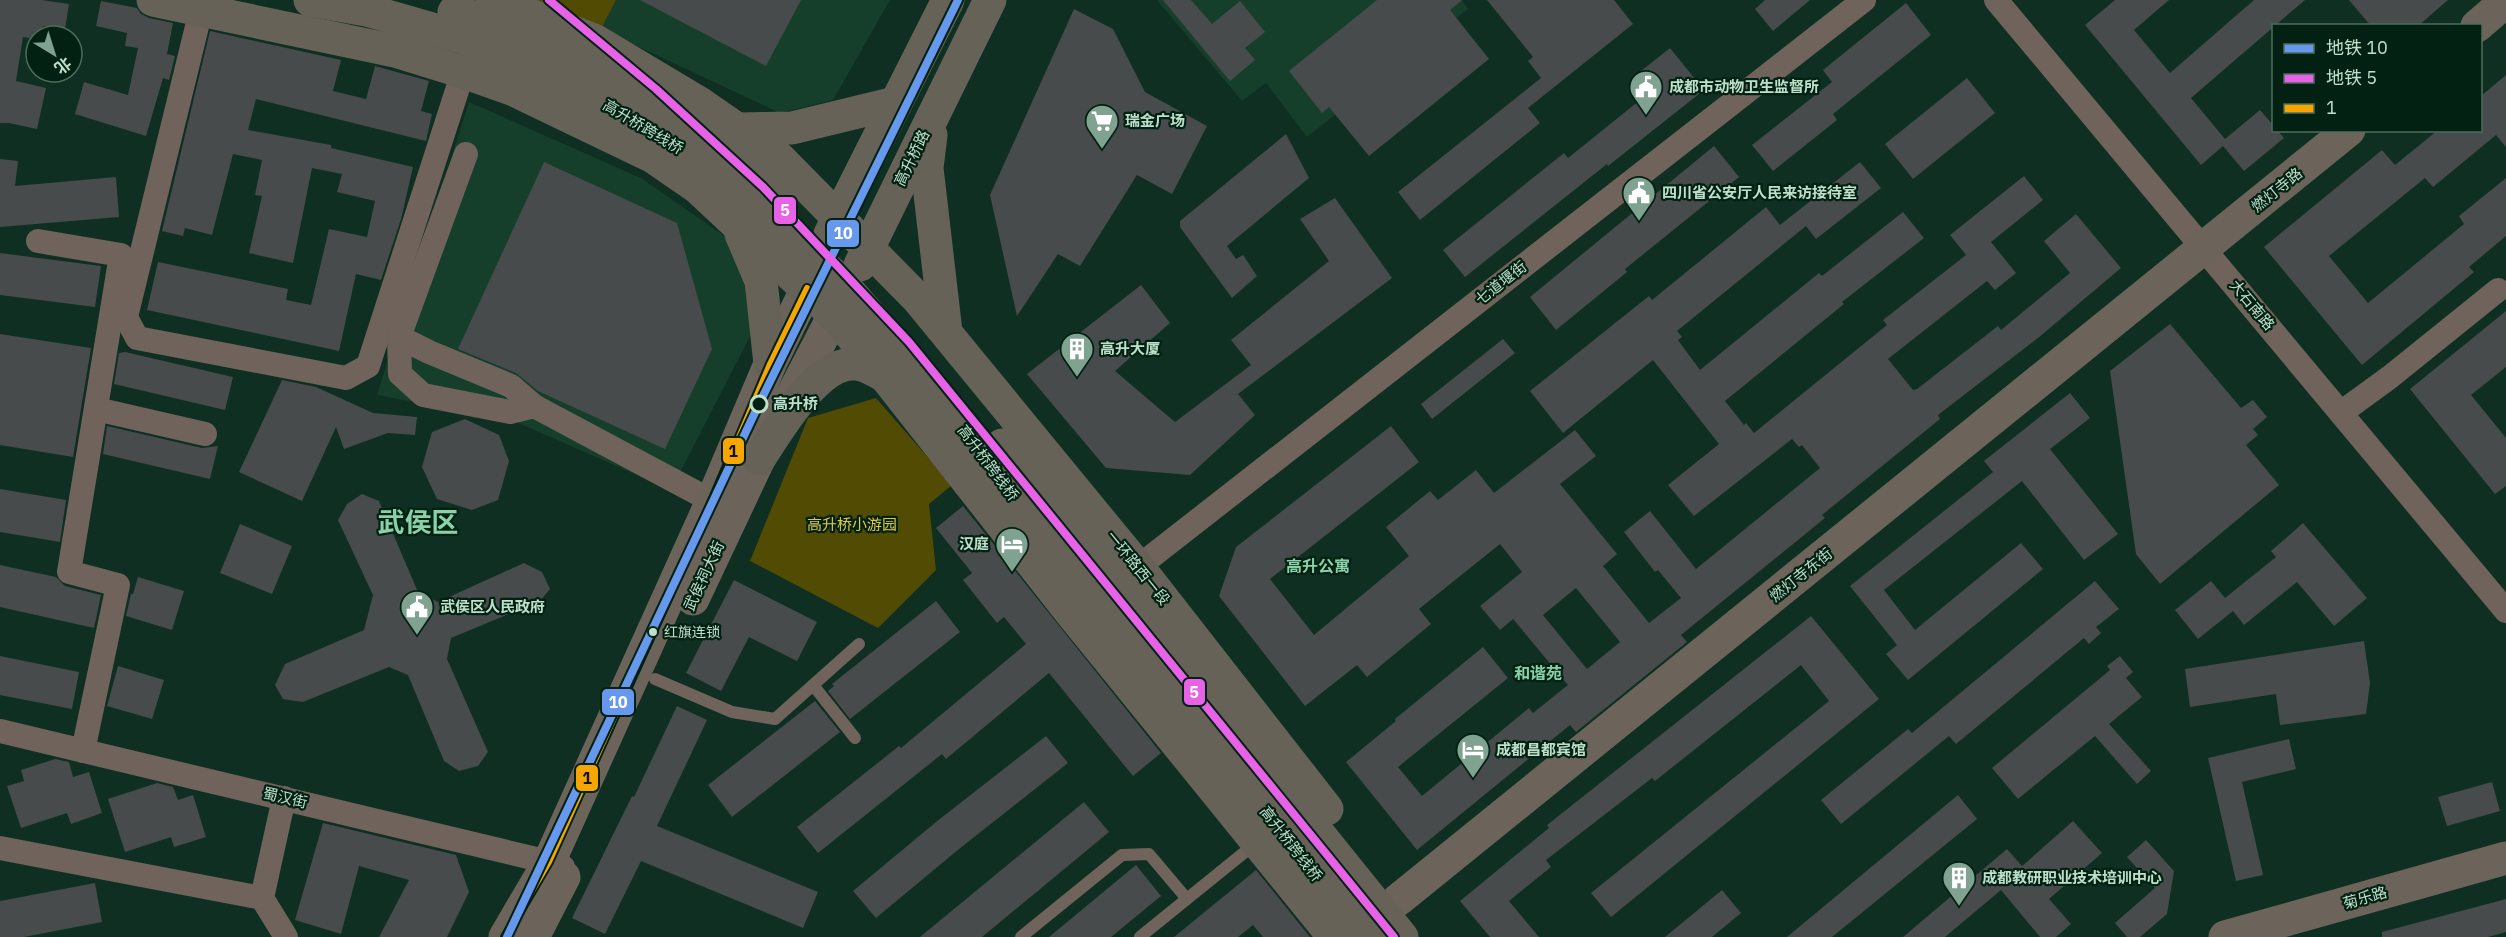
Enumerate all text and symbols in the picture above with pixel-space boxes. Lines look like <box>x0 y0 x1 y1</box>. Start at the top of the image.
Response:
north arrow <box>24 24 84 84</box>
legend <box>2272 24 2482 132</box>
text: 地铁 10 <box>2326 36 2388 59</box>
text: 北 <box>51 53 76 79</box>
text: 地铁 5 <box>2326 66 2377 89</box>
public building icon: 成都市动物卫生监督所 <box>1628 69 1664 116</box>
place label: 成都市动物卫生监督所 <box>1669 77 1819 96</box>
street label: 高升桥跨线桥 <box>600 95 687 158</box>
text: 1 <box>2326 96 2337 119</box>
supermarket icon: 瑞金广场 <box>1084 103 1120 150</box>
place label: 瑞金广场 <box>1125 111 1185 130</box>
street label: 高升桥路 <box>890 127 933 189</box>
street label: 燃灯寺路 <box>2247 163 2306 216</box>
public building icon: 四川省公安厅人民来访接待室 <box>1621 175 1657 222</box>
place label: 四川省公安厅人民来访接待室 <box>1662 183 1857 202</box>
line badge: 5 <box>773 196 797 225</box>
text: 5 <box>780 200 790 220</box>
line badge: 10 <box>826 219 860 248</box>
text: 10 <box>833 223 853 243</box>
street label: 七道堰街 <box>1471 257 1530 309</box>
street label: 大石南路 <box>2226 276 2279 334</box>
building icon: 高升大厦 <box>1059 331 1095 378</box>
place label: 高升大厦 <box>1100 339 1160 358</box>
place label: 高升桥 <box>773 394 818 413</box>
marker: 高升桥 <box>750 395 768 413</box>
street label: 高升桥跨线桥 <box>954 421 1023 504</box>
line badge: 1 <box>722 437 745 465</box>
text: 1 <box>728 441 738 461</box>
district label: 武侯区 <box>378 504 459 539</box>
park label: 高升桥小游园 <box>807 515 897 534</box>
hotel icon: 汉庭 <box>994 526 1030 573</box>
street label: 一环路西一段 <box>1103 527 1174 609</box>
place label: 汉庭 <box>959 534 989 553</box>
street label: 武侯祠大街 <box>679 538 728 614</box>
street label: 燃灯寺东街 <box>1766 544 1836 606</box>
district label: 高升公寓 <box>1286 556 1350 576</box>
public building icon: 武侯区人民政府 <box>399 589 435 636</box>
place label: 武侯区人民政府 <box>440 597 545 616</box>
place label: 红旗连锁 <box>664 623 720 641</box>
marker: 红旗连锁 <box>647 626 659 638</box>
district label: 和谐苑 <box>1514 663 1562 683</box>
line badge: 5 <box>1183 678 1206 706</box>
text: 5 <box>1189 682 1199 702</box>
line badge: 10 <box>601 688 635 716</box>
text: 10 <box>608 692 628 712</box>
hotel icon: 成都昌都宾馆 <box>1455 732 1491 779</box>
place label: 成都昌都宾馆 <box>1496 740 1586 759</box>
line badge: 1 <box>575 764 599 792</box>
text: 1 <box>582 768 592 788</box>
street label: 蜀汉街 <box>261 783 309 812</box>
street label: 高升桥跨线桥 <box>1256 802 1327 885</box>
building icon: 成都教研职业技术培训中心 <box>1941 860 1977 907</box>
place label: 成都教研职业技术培训中心 <box>1982 868 2162 887</box>
street label: 菊乐路 <box>2341 882 2389 913</box>

